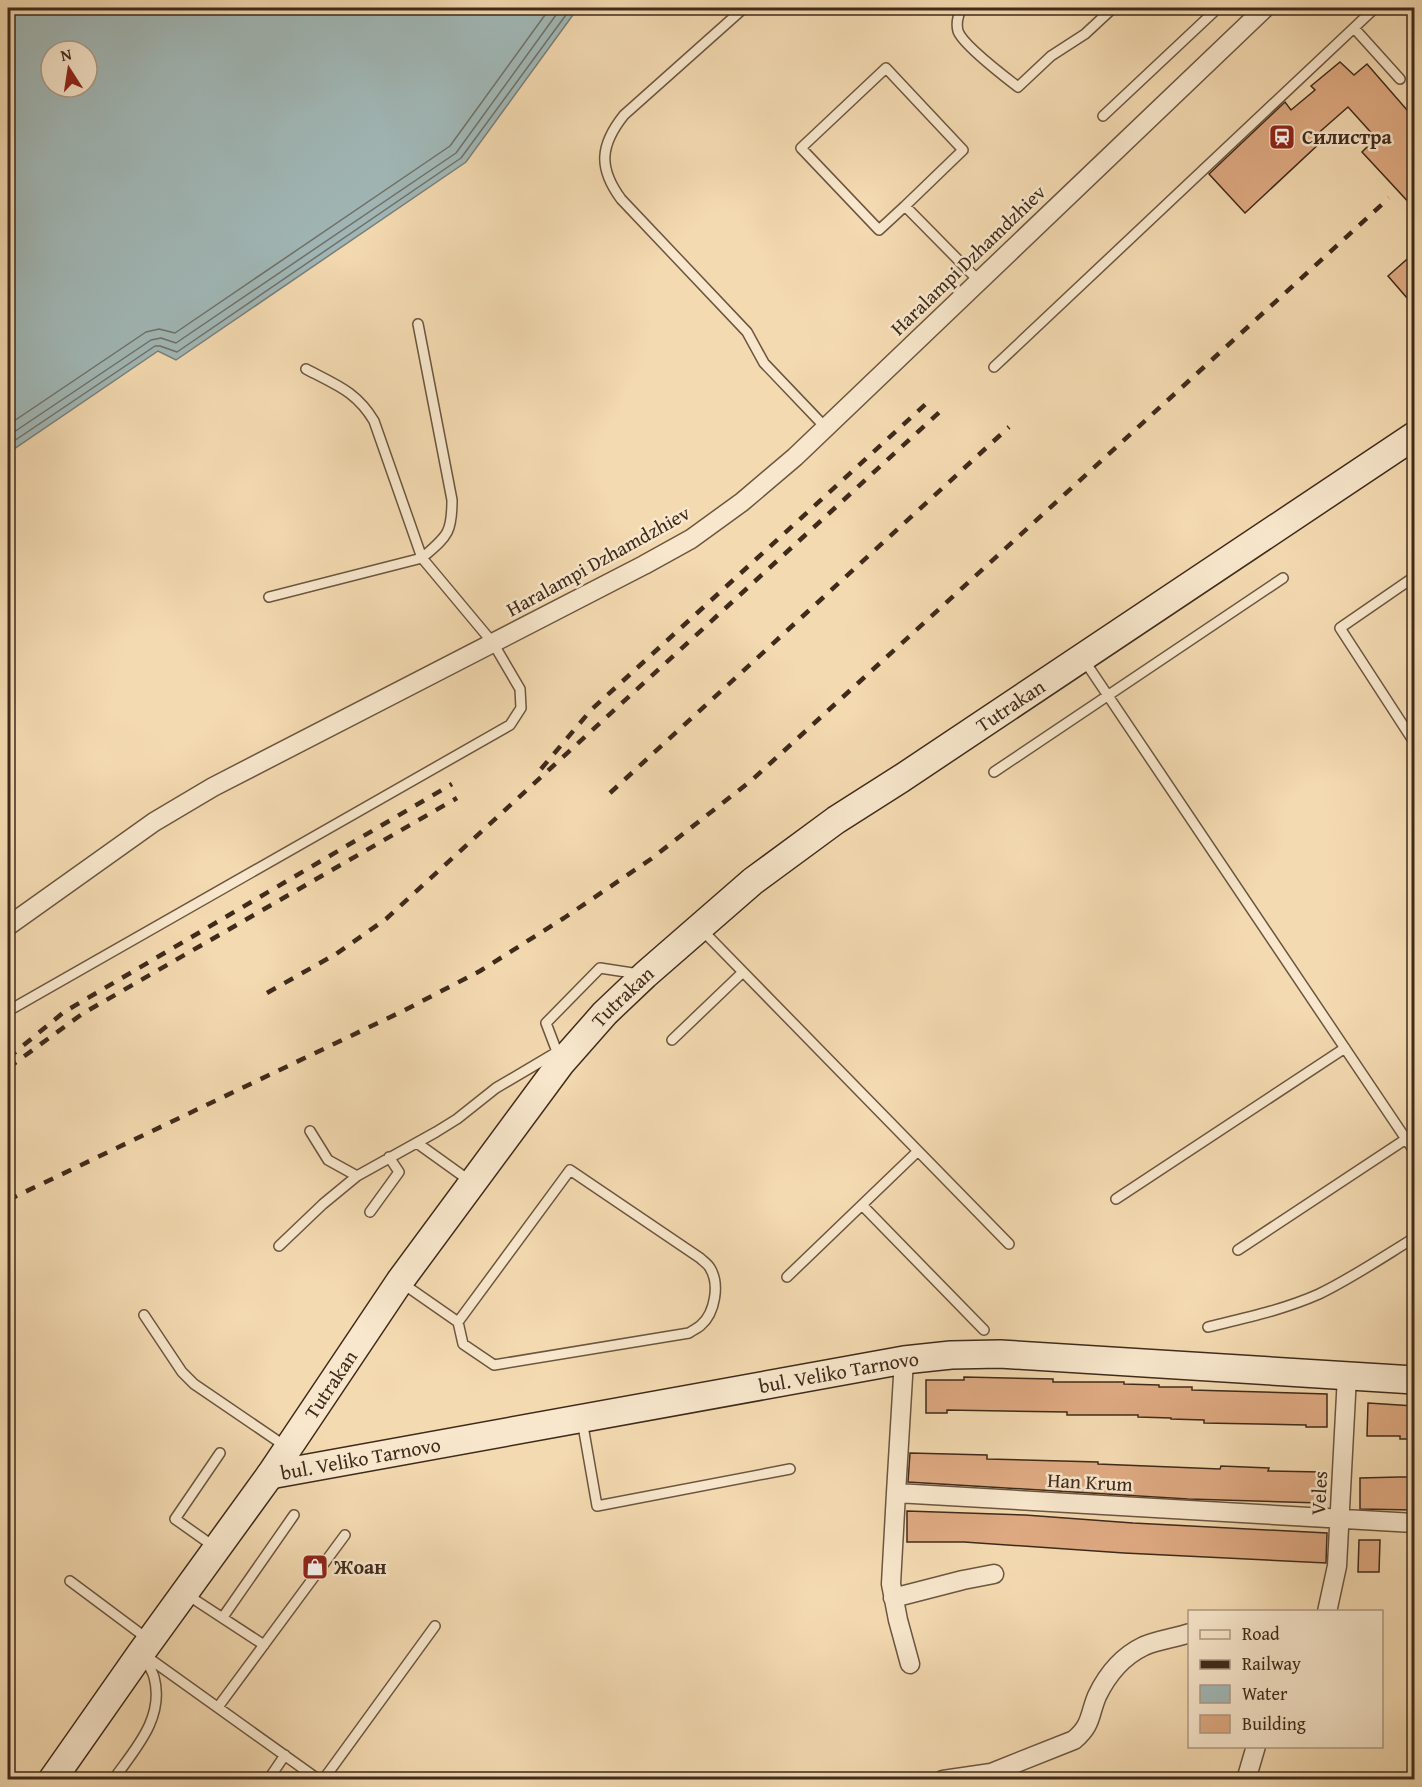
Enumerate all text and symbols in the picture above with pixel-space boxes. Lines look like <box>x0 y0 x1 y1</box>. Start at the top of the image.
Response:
north arrow <box>39 39 99 99</box>
text: N <box>58 41 74 67</box>
station icon: Силистра <box>1267 122 1297 152</box>
place label: Силистра <box>1302 122 1392 151</box>
street label: Haralampi Dzhamdzhiev <box>883 178 1052 342</box>
street label: Haralampi Dzhamdzhiev <box>501 498 695 623</box>
street label: Tutrakan <box>970 672 1050 739</box>
street label: Tutrakan <box>584 959 660 1033</box>
street label: Tutrakan <box>297 1344 364 1424</box>
street label: bul. Veliko Tarnovo <box>756 1344 920 1400</box>
street label: bul. Veliko Tarnovo <box>278 1429 443 1487</box>
street label: Han Krum <box>1047 1465 1134 1498</box>
street label: Veles <box>1303 1470 1334 1516</box>
shop icon: Жоан <box>300 1552 330 1582</box>
place label: Жоан <box>333 1552 387 1581</box>
legend <box>1188 1610 1383 1748</box>
text: Road <box>1242 1620 1280 1647</box>
text: Railway <box>1242 1650 1301 1677</box>
text: Water <box>1242 1680 1288 1707</box>
text: Building <box>1242 1710 1306 1737</box>

